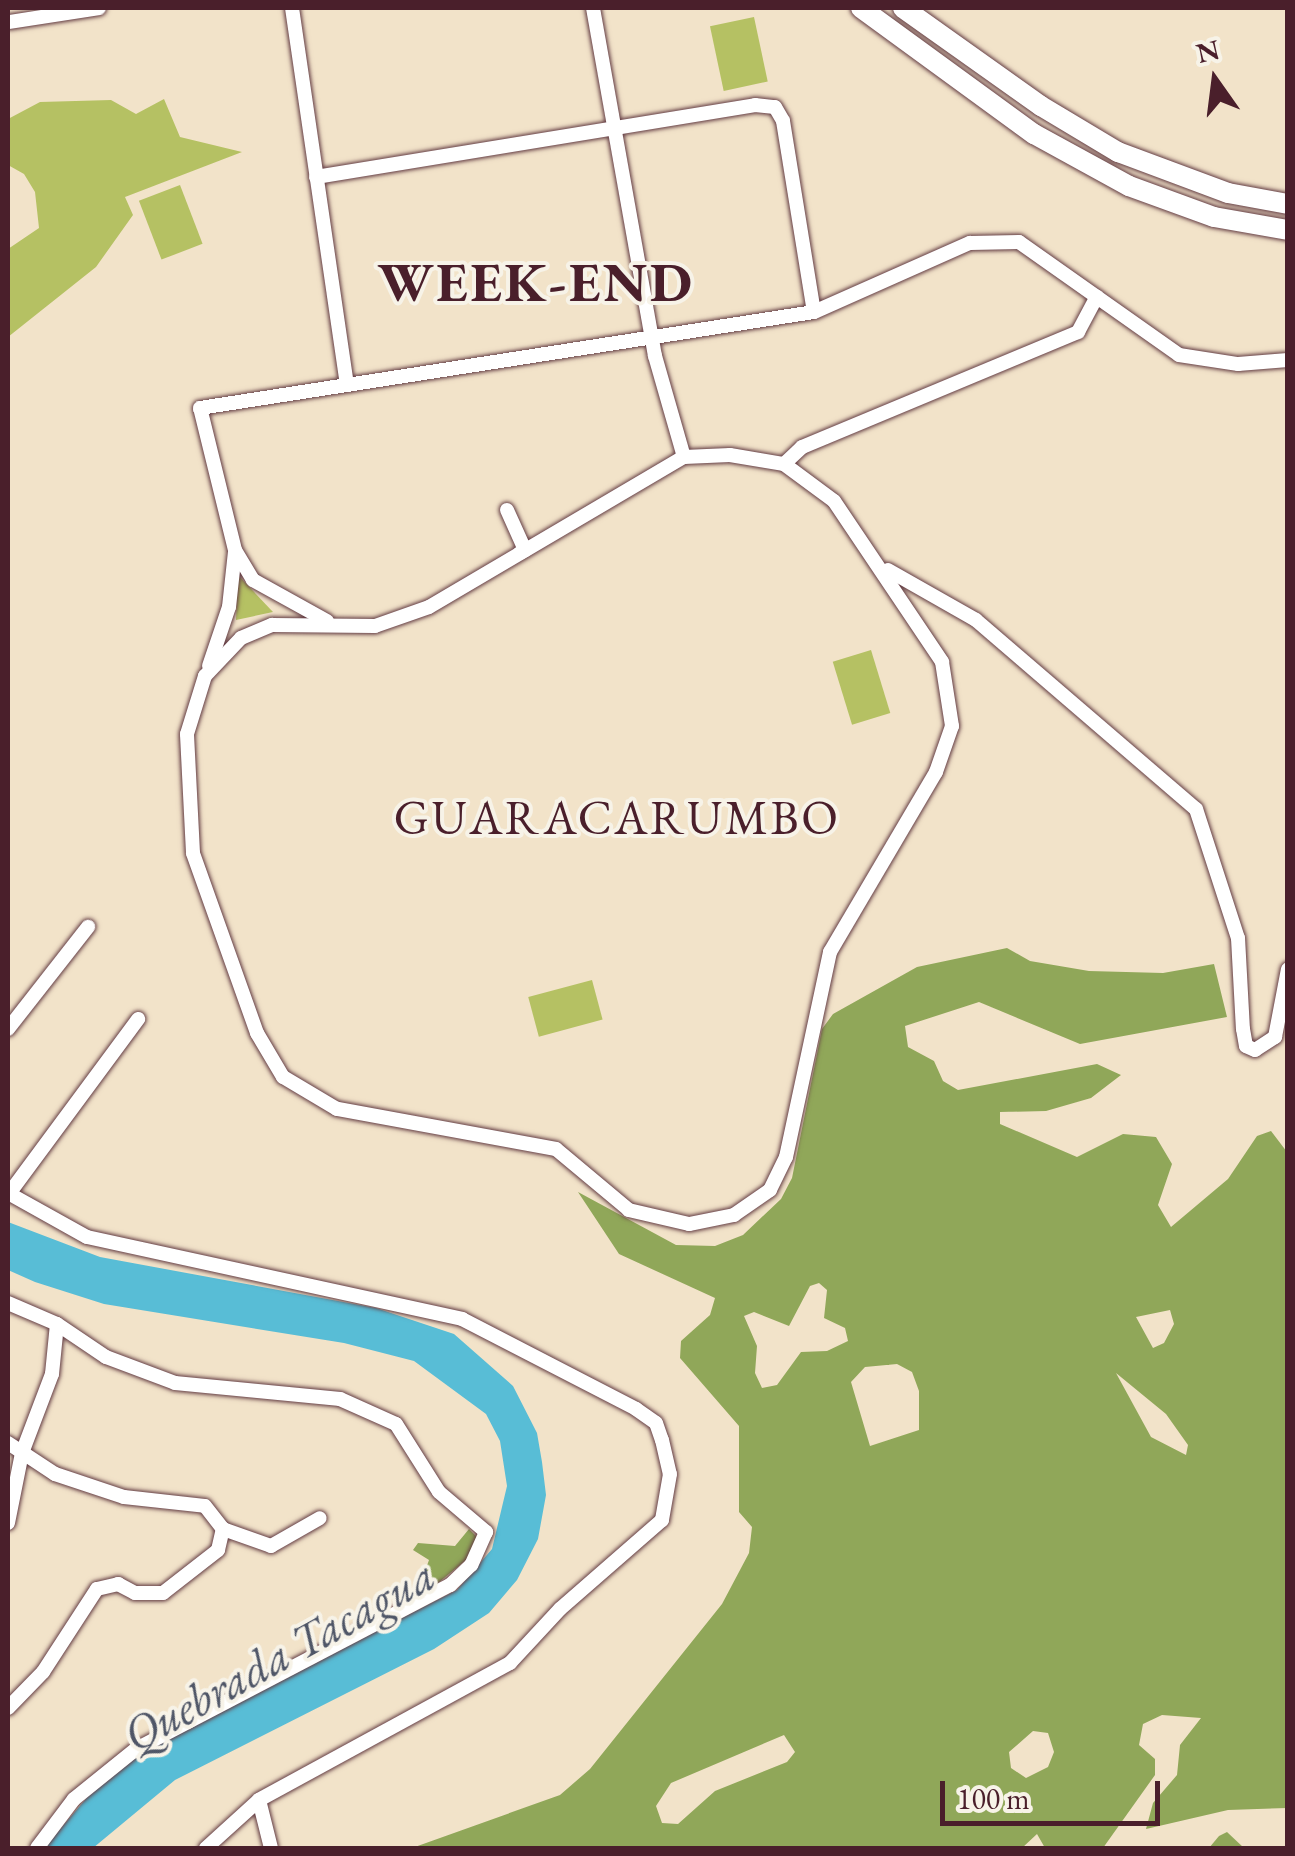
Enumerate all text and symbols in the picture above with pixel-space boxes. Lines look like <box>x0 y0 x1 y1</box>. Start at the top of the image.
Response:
north arrow <box>1165 30 1265 130</box>
text: N <box>1192 31 1223 71</box>
district label: WEEK-END <box>378 249 694 315</box>
district label: GUARACARUMBO <box>394 789 840 847</box>
water label: Quebrada Tacagua <box>113 1546 445 1764</box>
scale bar <box>945 1761 1165 1823</box>
text: 100 m <box>957 1779 1030 1818</box>

